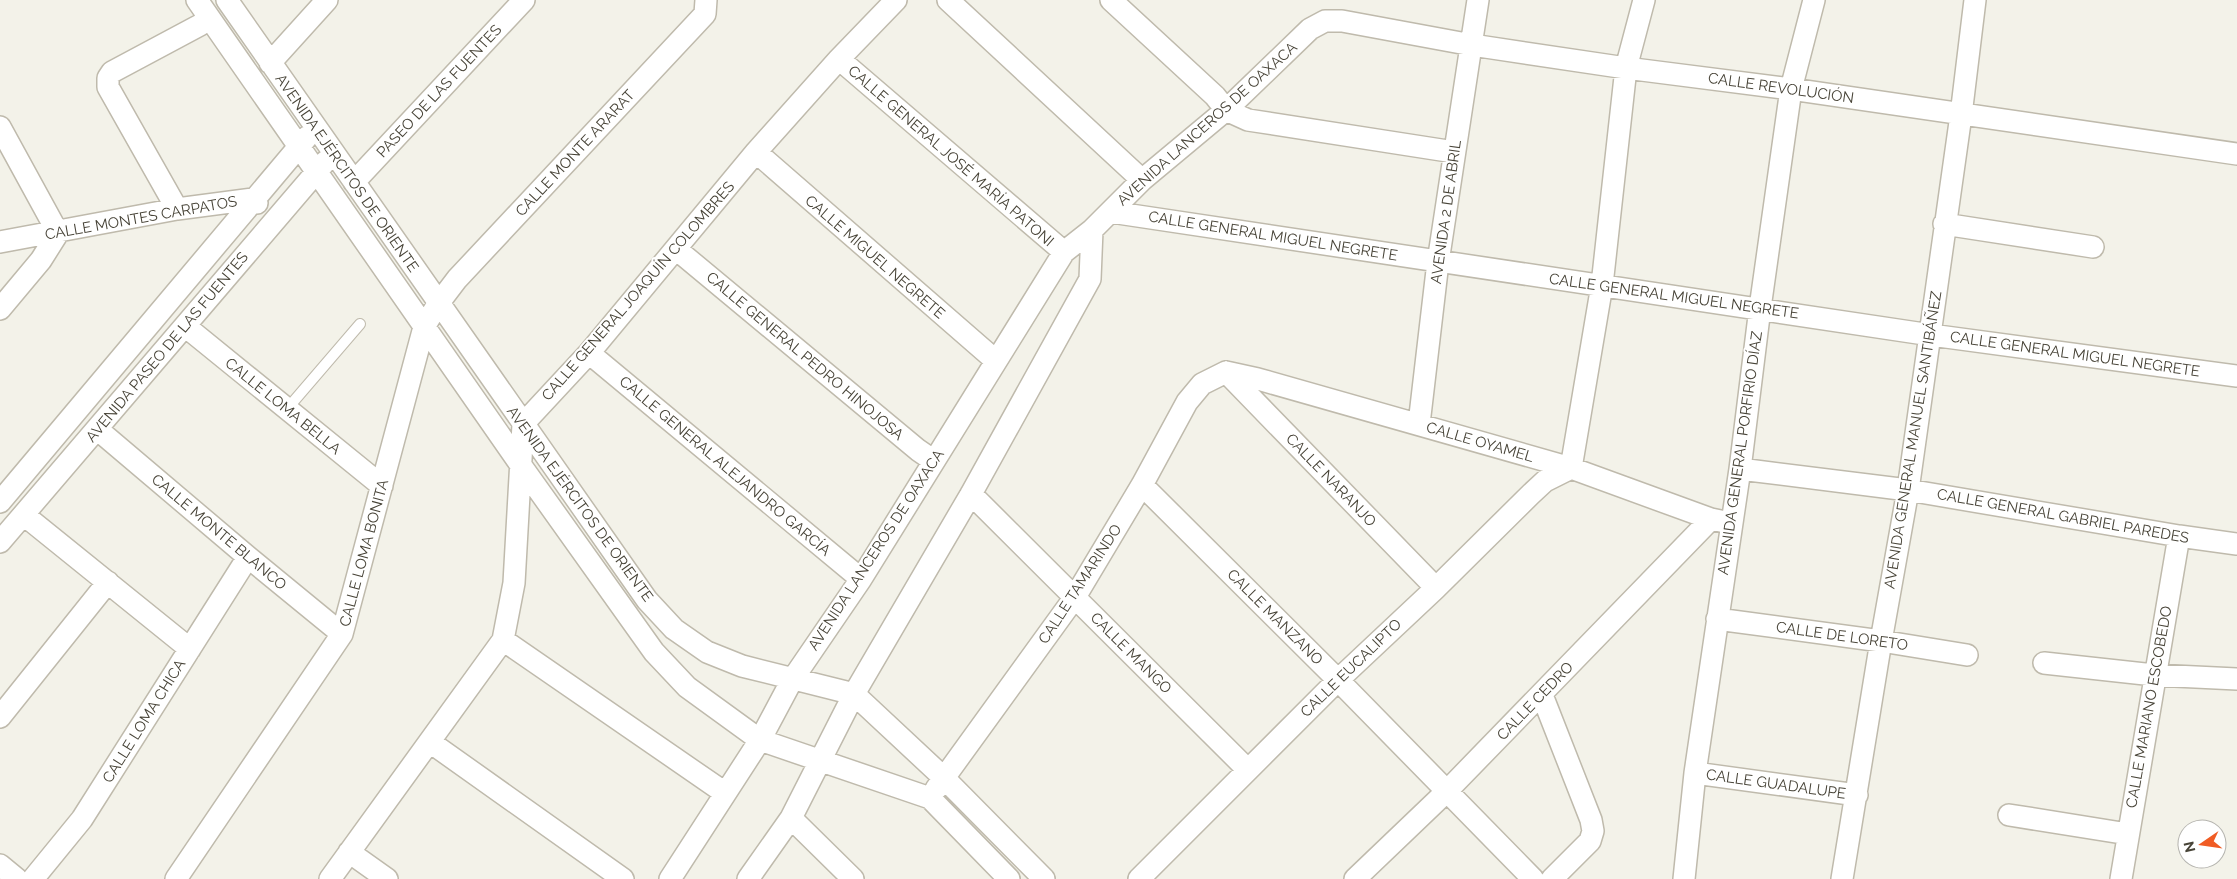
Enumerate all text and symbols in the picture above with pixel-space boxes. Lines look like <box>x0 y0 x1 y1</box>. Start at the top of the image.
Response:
street label: PASEO DE LAS FUENTES <box>373 21 505 161</box>
street label: AVENIDA LANCEROS DE OAXACA <box>1113 38 1301 210</box>
street label: CALLE GENERAL JOSÉ MARÍA PATONI <box>844 62 1058 250</box>
street label: CALLE REVOLUCIÓN <box>1707 69 1855 107</box>
street label: AVENIDA EJÉRCITOS DE ORIENTE <box>272 71 422 275</box>
street label: CALLE MONTE ARARAT <box>512 86 638 220</box>
street label: AVENIDA 2 DE ABRIL <box>1427 139 1465 285</box>
street label: CALLE GENERAL JOAQUÍN COLOMBRES <box>538 178 738 404</box>
street label: CALLE MIGUEL NEGRETE <box>801 191 949 323</box>
street label: CALLE MONTES CARPATOS <box>44 192 238 244</box>
street label: CALLE GENERAL MIGUEL NEGRETE <box>1147 207 1399 265</box>
street label: AVENIDA PASEO DE LAS FUENTES <box>82 248 252 446</box>
street label: CALLE GENERAL PEDRO HINOJOSA <box>703 268 907 444</box>
street label: CALLE GENERAL MIGUEL NEGRETE <box>1548 270 1800 322</box>
street label: AVENIDA GENERAL MANUEL SANTIBÁÑEZ <box>1881 290 1945 590</box>
street label: CALLE GENERAL MIGUEL NEGRETE <box>1949 328 2201 380</box>
street label: AVENIDA GENERAL PORFIRIO DÍAZ <box>1714 330 1766 576</box>
street label: CALLE LOMA BELLA <box>221 354 345 458</box>
street label: CALLE GENERAL ALEJANDRO GARCÍA <box>616 372 834 560</box>
street label: AVENIDA EJÉRCITOS DE ORIENTE <box>503 403 657 605</box>
street label: CALLE OYAMEL <box>1424 418 1536 466</box>
street label: CALLE NARANJO <box>1282 430 1380 530</box>
street label: AVENIDA LANCEROS DE OAXACA <box>804 446 948 654</box>
street label: CALLE MONTE BLANCO <box>148 470 290 594</box>
street label: CALLE LOMA BONITA <box>336 477 392 629</box>
street label: CALLE GENERAL GABRIEL PAREDES <box>1936 485 2190 547</box>
street label: CALLE TAMARINDO <box>1035 521 1125 647</box>
street label: CALLE MANZANO <box>1223 565 1327 669</box>
street label: CALLE MARIANO ESCOBEDO <box>2122 604 2176 810</box>
street label: CALLE MANGO <box>1087 609 1175 697</box>
street label: CALLE EUCALIPTO <box>1297 615 1405 721</box>
street label: CALLE DE LORETO <box>1775 618 1909 654</box>
street label: CALLE LOMA CHICA <box>99 656 189 786</box>
street label: CALLE CEDRO <box>1493 658 1577 744</box>
street label: CALLE GUADALUPE <box>1705 765 1847 803</box>
north arrow <box>2177 819 2227 869</box>
text: N <box>2180 840 2198 854</box>

